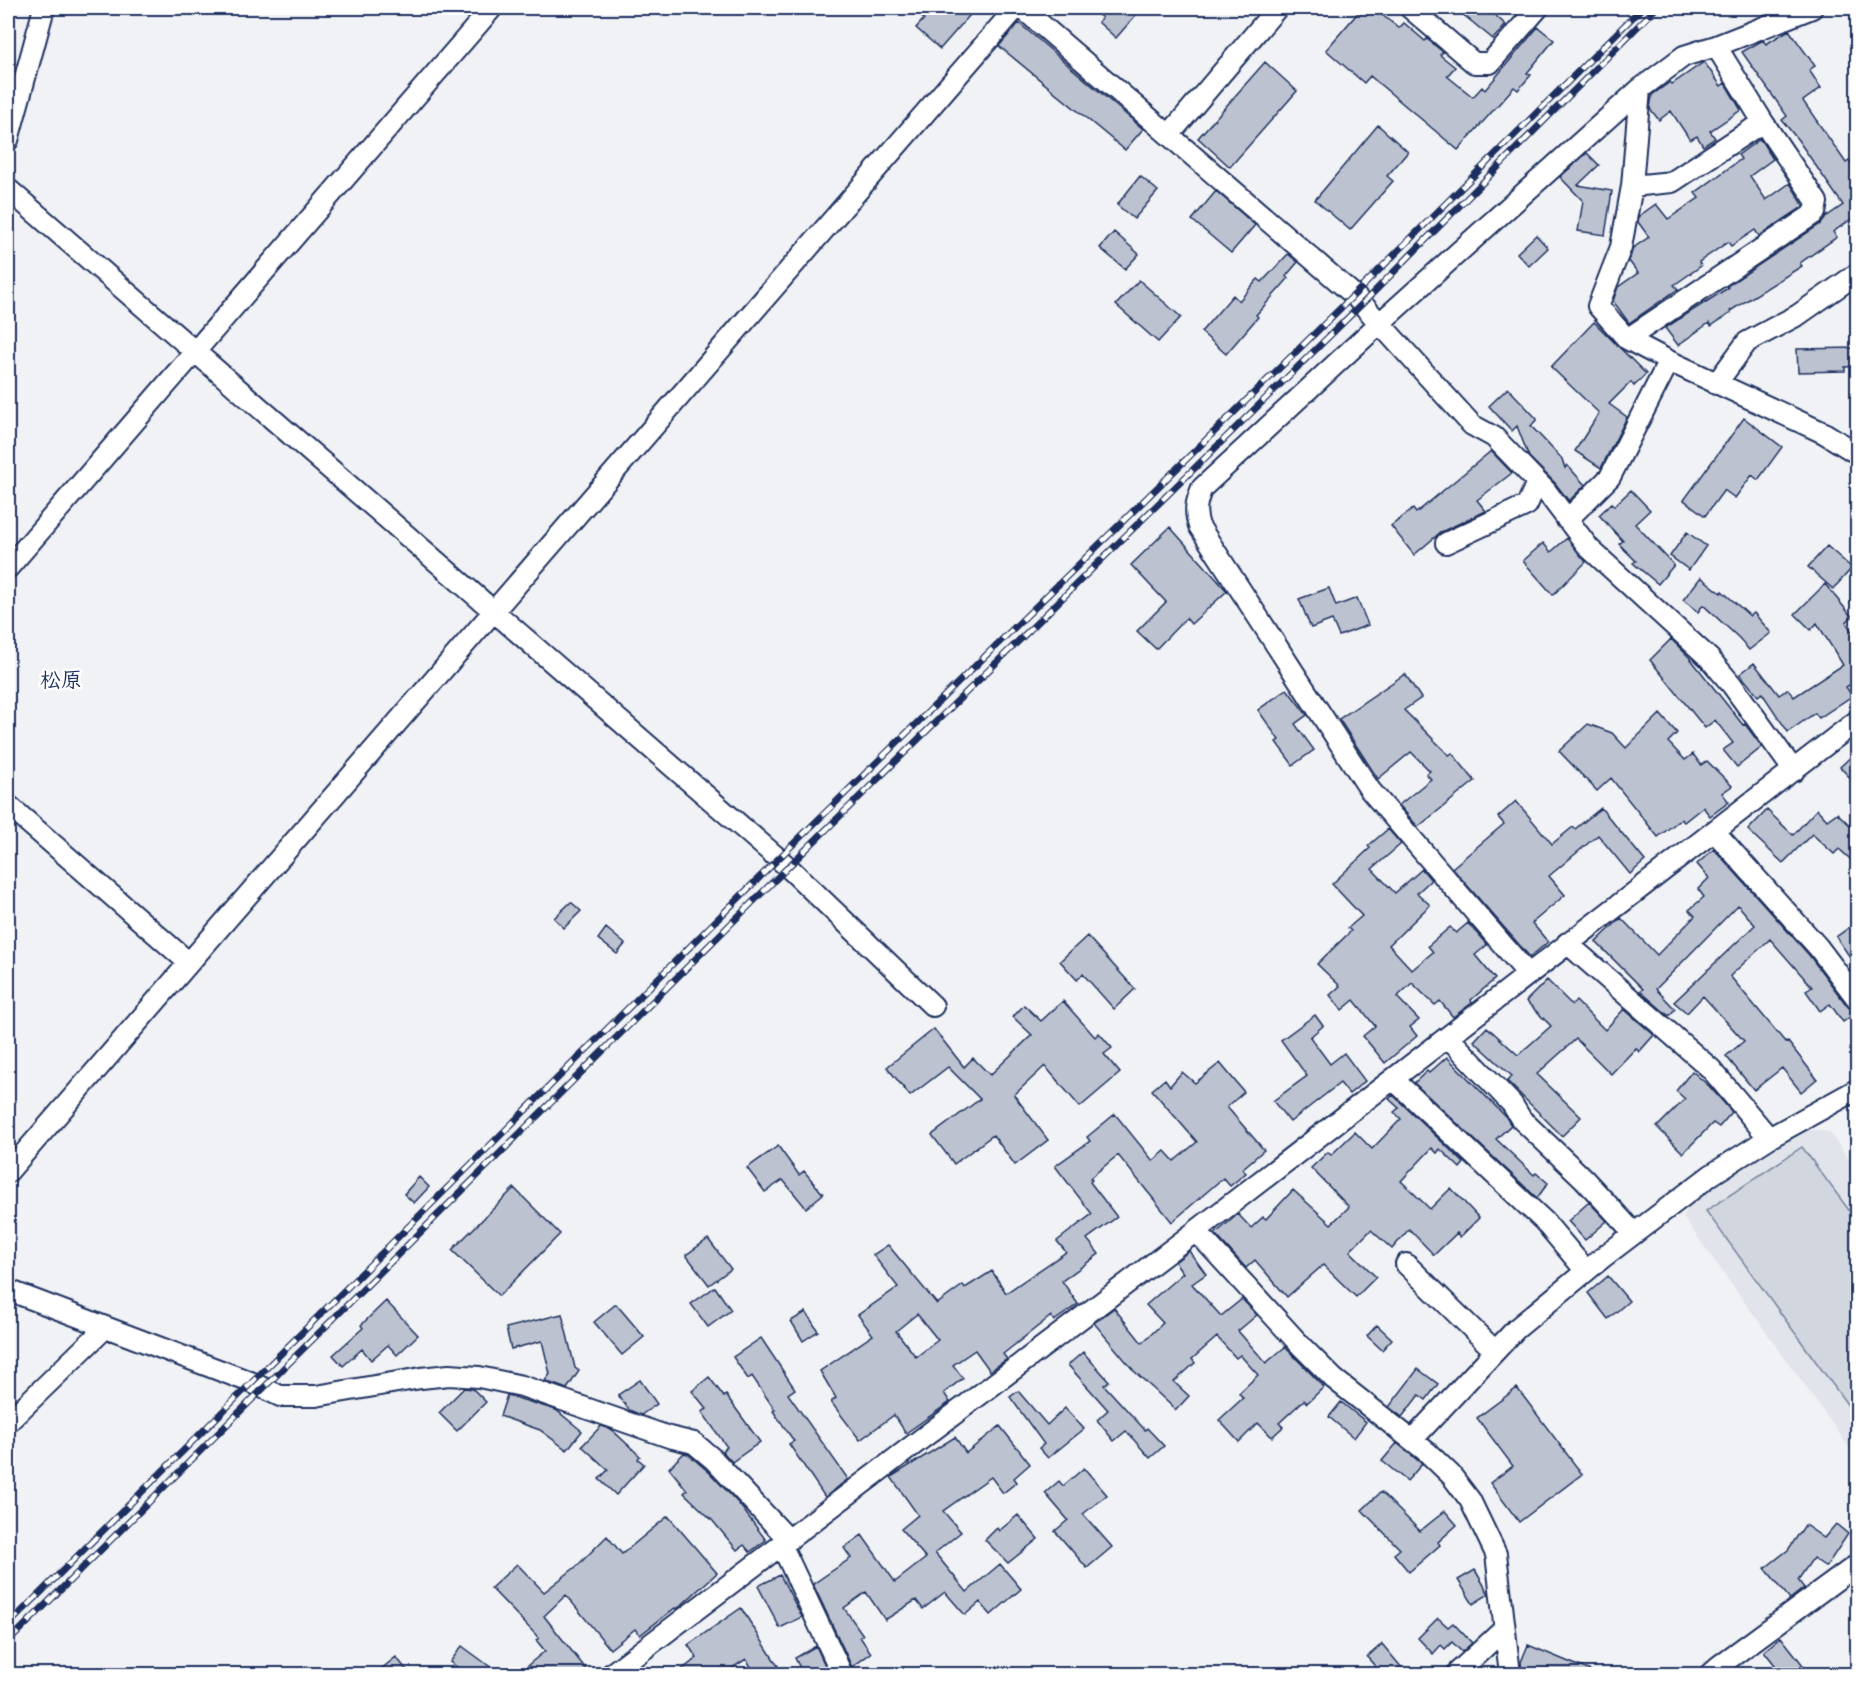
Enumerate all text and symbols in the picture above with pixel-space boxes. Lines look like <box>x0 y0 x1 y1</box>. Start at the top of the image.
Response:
district label: 松原 <box>40 665 82 698</box>

